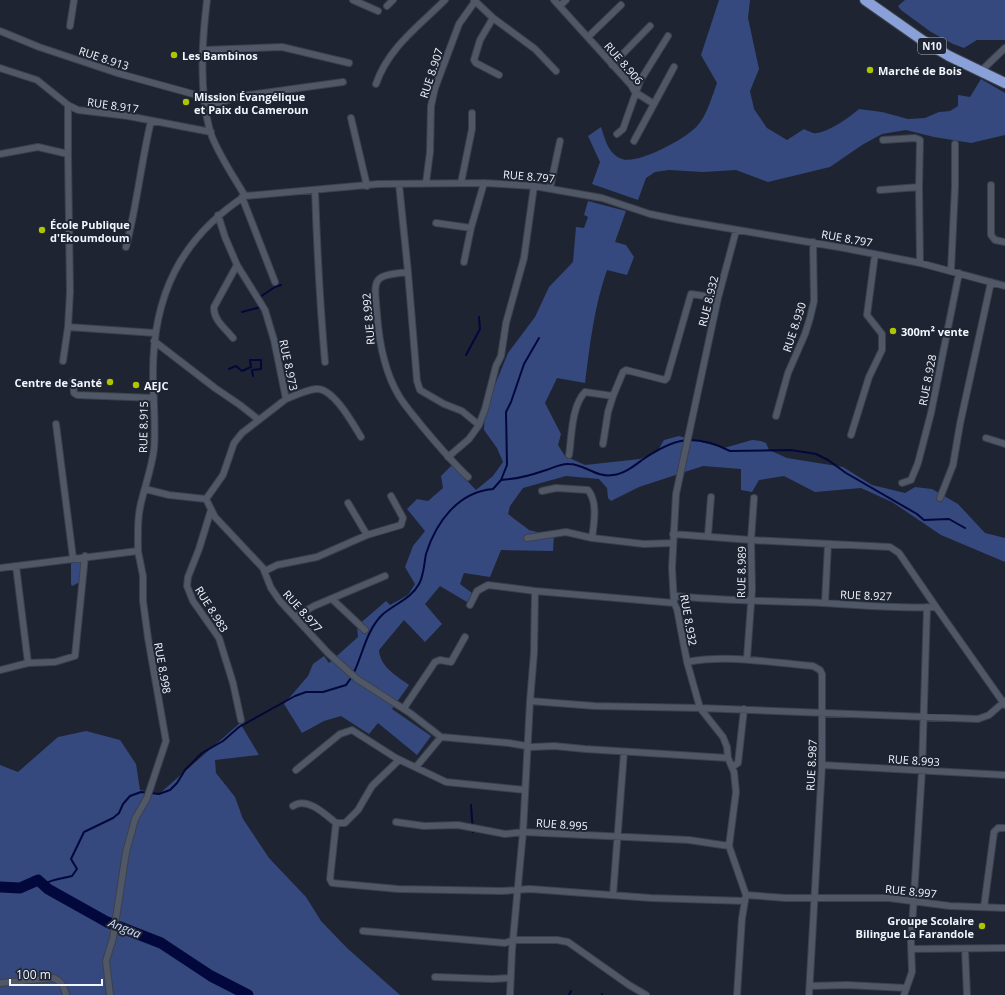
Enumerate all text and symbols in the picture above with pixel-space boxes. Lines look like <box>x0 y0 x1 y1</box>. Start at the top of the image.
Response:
road number: N10 <box>918 38 946 54</box>
street label: RUE 8.906 <box>601 39 647 87</box>
street label: RUE 8.913 <box>77 43 131 73</box>
street label: RUE 8.907 <box>416 46 446 100</box>
place label: Les Bambinos <box>182 48 258 63</box>
marker: Les Bambinos <box>169 50 179 60</box>
place label: Marché de Bois <box>878 63 962 78</box>
marker: Marché de Bois <box>865 65 875 75</box>
place label: Mission Évangélique et Paix du Cameroun <box>194 89 309 117</box>
street label: RUE 8.917 <box>86 94 140 116</box>
marker: Mission Évangélique et Paix du Cameroun <box>181 97 191 107</box>
street label: RUE 8.797 <box>503 166 555 186</box>
place label: École Publique d'Ekoumdoum <box>50 217 130 245</box>
marker: École Publique d'Ekoumdoum <box>37 225 47 235</box>
street label: RUE 8.797 <box>820 226 874 250</box>
street label: RUE 8.932 <box>694 274 722 328</box>
street label: RUE 8.992 <box>358 293 378 345</box>
street label: RUE 8.930 <box>779 300 809 354</box>
place label: 300m² vente <box>901 324 969 339</box>
marker: 300m² vente <box>888 326 898 336</box>
street label: RUE 8.973 <box>276 338 302 392</box>
street label: RUE 8.928 <box>915 353 939 407</box>
place label: Centre de Santé <box>15 375 102 390</box>
marker: Centre de Santé <box>105 377 115 387</box>
place label: AEJC <box>144 378 168 393</box>
marker: AEJC <box>131 380 141 390</box>
street label: RUE 8.915 <box>135 401 151 453</box>
street label: RUE 8.989 <box>733 546 749 598</box>
street label: RUE 8.983 <box>192 583 232 635</box>
street label: RUE 8.977 <box>280 587 326 635</box>
street label: RUE 8.927 <box>840 587 892 603</box>
street label: RUE 8.932 <box>677 593 701 647</box>
street label: RUE 8.998 <box>151 641 175 695</box>
street label: RUE 8.987 <box>802 739 820 791</box>
street label: RUE 8.993 <box>888 751 940 769</box>
street label: RUE 8.995 <box>536 815 588 833</box>
street label: RUE 8.997 <box>884 881 938 901</box>
water label: Angaa <box>105 913 144 942</box>
place label: Groupe Scolaire Bilingue La Farandole <box>856 913 974 941</box>
marker: Groupe Scolaire Bilingue La Farandole <box>977 921 987 931</box>
scale bar <box>10 961 102 987</box>
text: 100 m <box>16 966 51 983</box>

